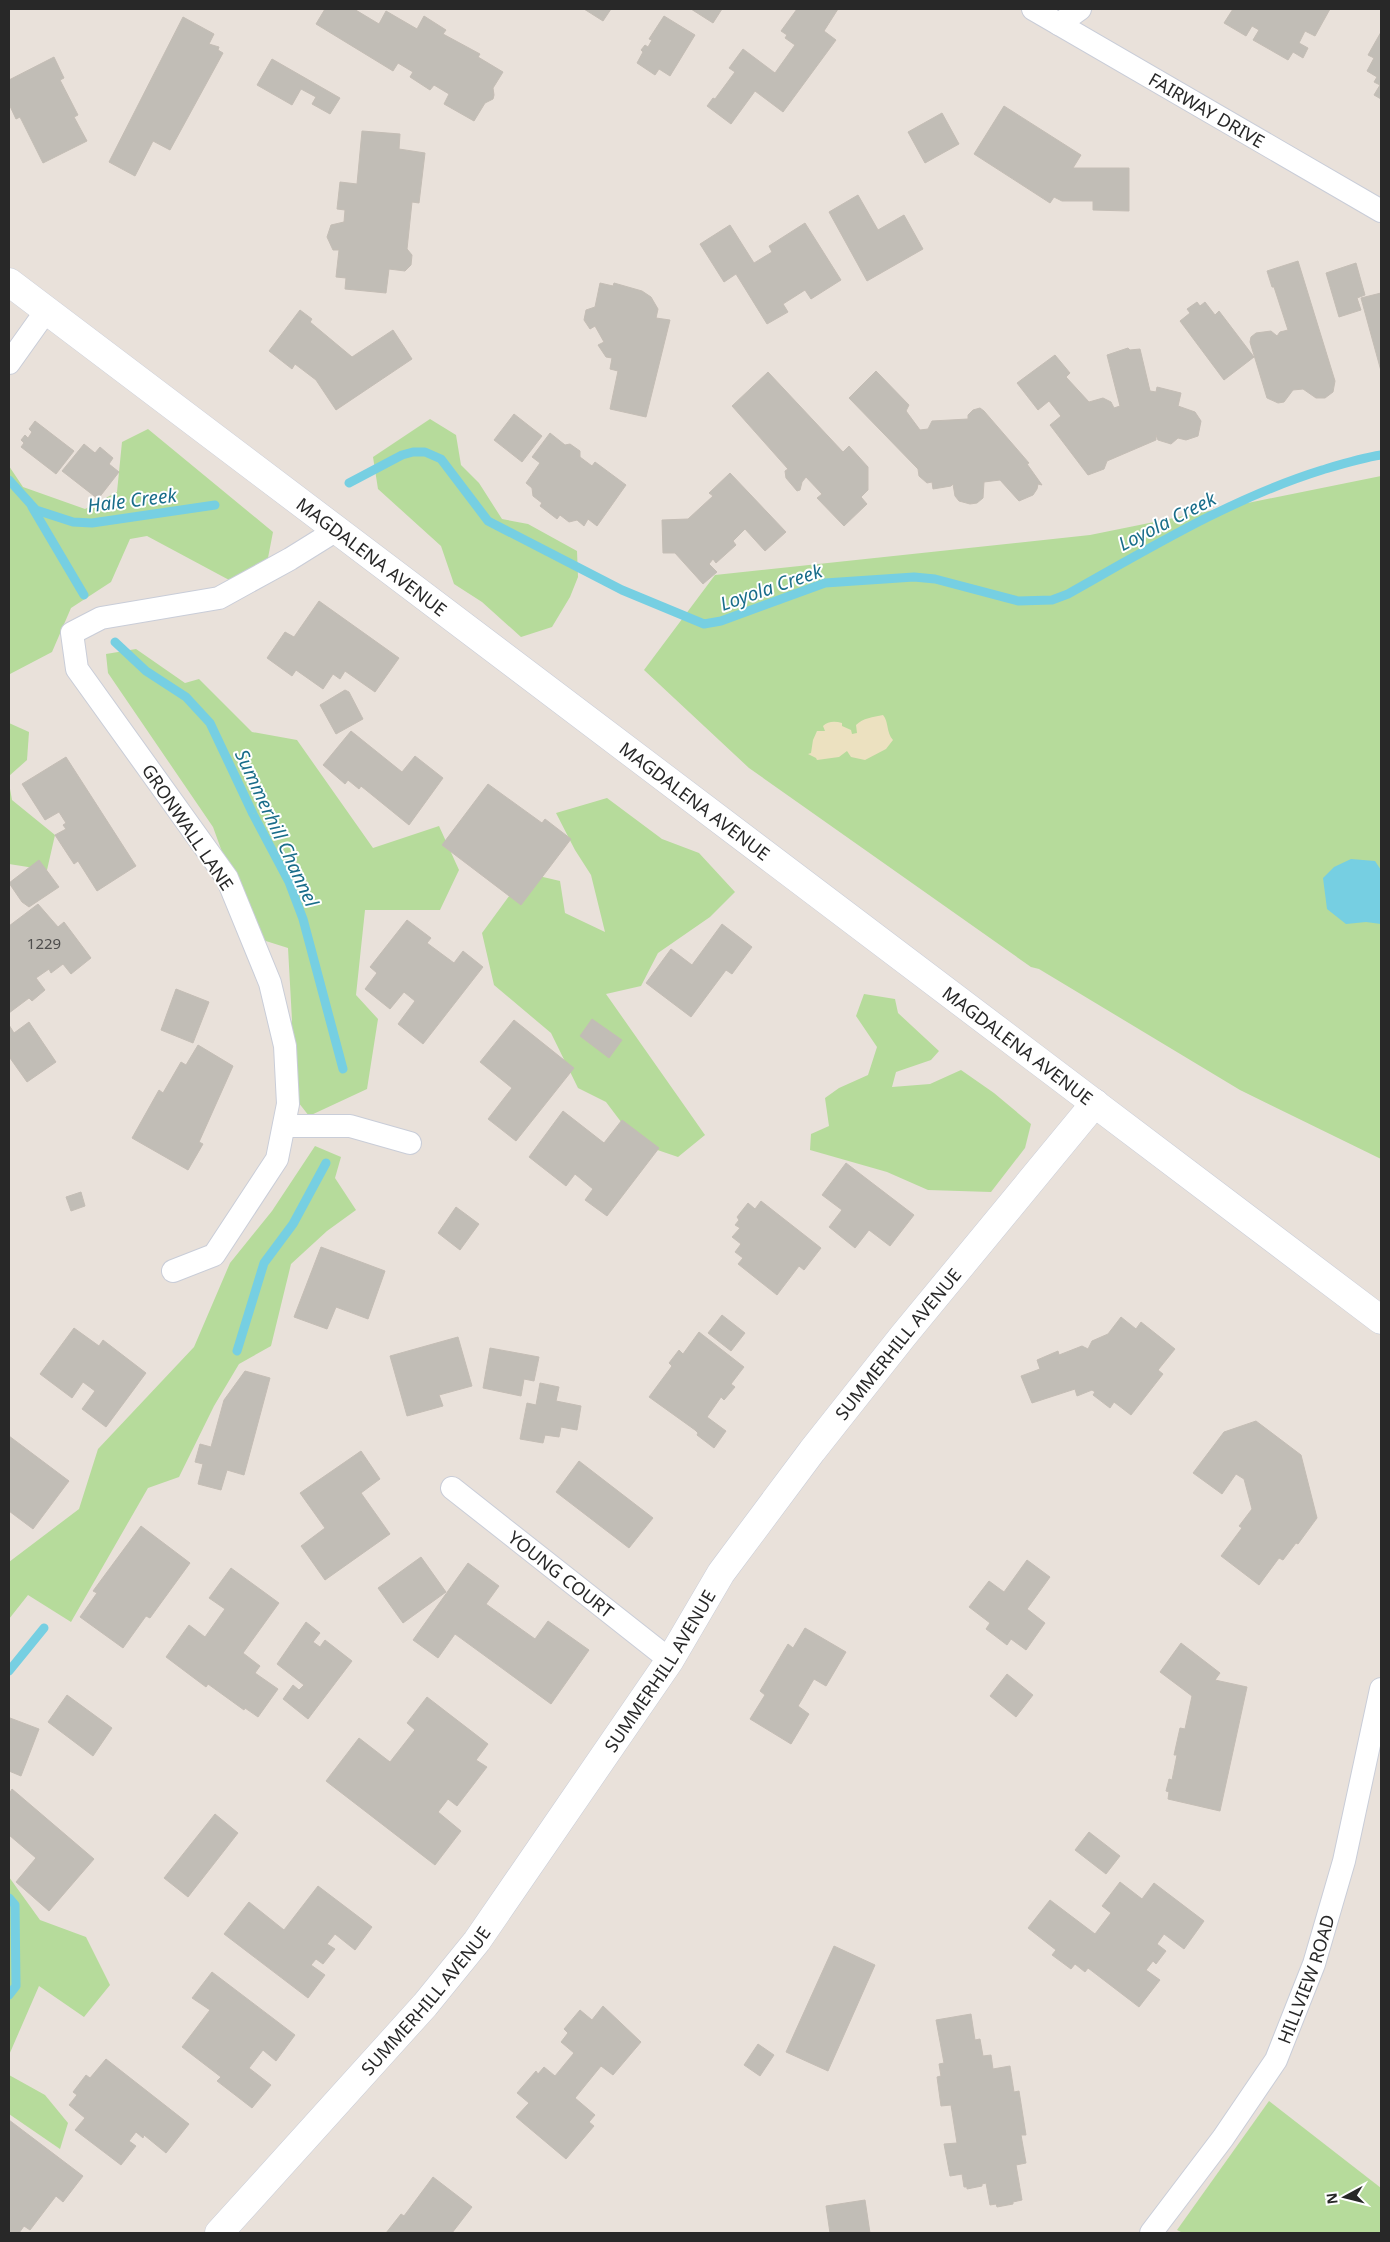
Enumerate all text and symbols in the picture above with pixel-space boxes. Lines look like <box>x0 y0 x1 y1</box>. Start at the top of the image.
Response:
street label: FAIRWAY DRIVE <box>1144 67 1269 153</box>
water label: Hale Creek <box>86 482 179 518</box>
water label: Loyola Creek <box>1114 485 1221 557</box>
street label: MAGDALENA AVENUE <box>292 492 452 621</box>
water label: Loyola Creek <box>717 557 826 617</box>
street label: MAGDALENA AVENUE <box>615 736 775 866</box>
water label: Summerhill Channel <box>229 745 325 912</box>
street label: GRONWALL LANE <box>137 759 239 895</box>
house number: 1229 <box>27 933 61 953</box>
street label: MAGDALENA AVENUE <box>938 981 1098 1110</box>
street label: SUMMERHILL AVENUE <box>829 1263 966 1425</box>
street label: YOUNG COURT <box>503 1525 619 1623</box>
street label: SUMMERHILL AVENUE <box>598 1585 721 1757</box>
street label: HILLVIEW ROAD <box>1272 1911 1340 2047</box>
street label: SUMMERHILL AVENUE <box>355 1921 496 2080</box>
north arrow <box>1320 2172 1370 2222</box>
text: N <box>1321 2192 1342 2205</box>

